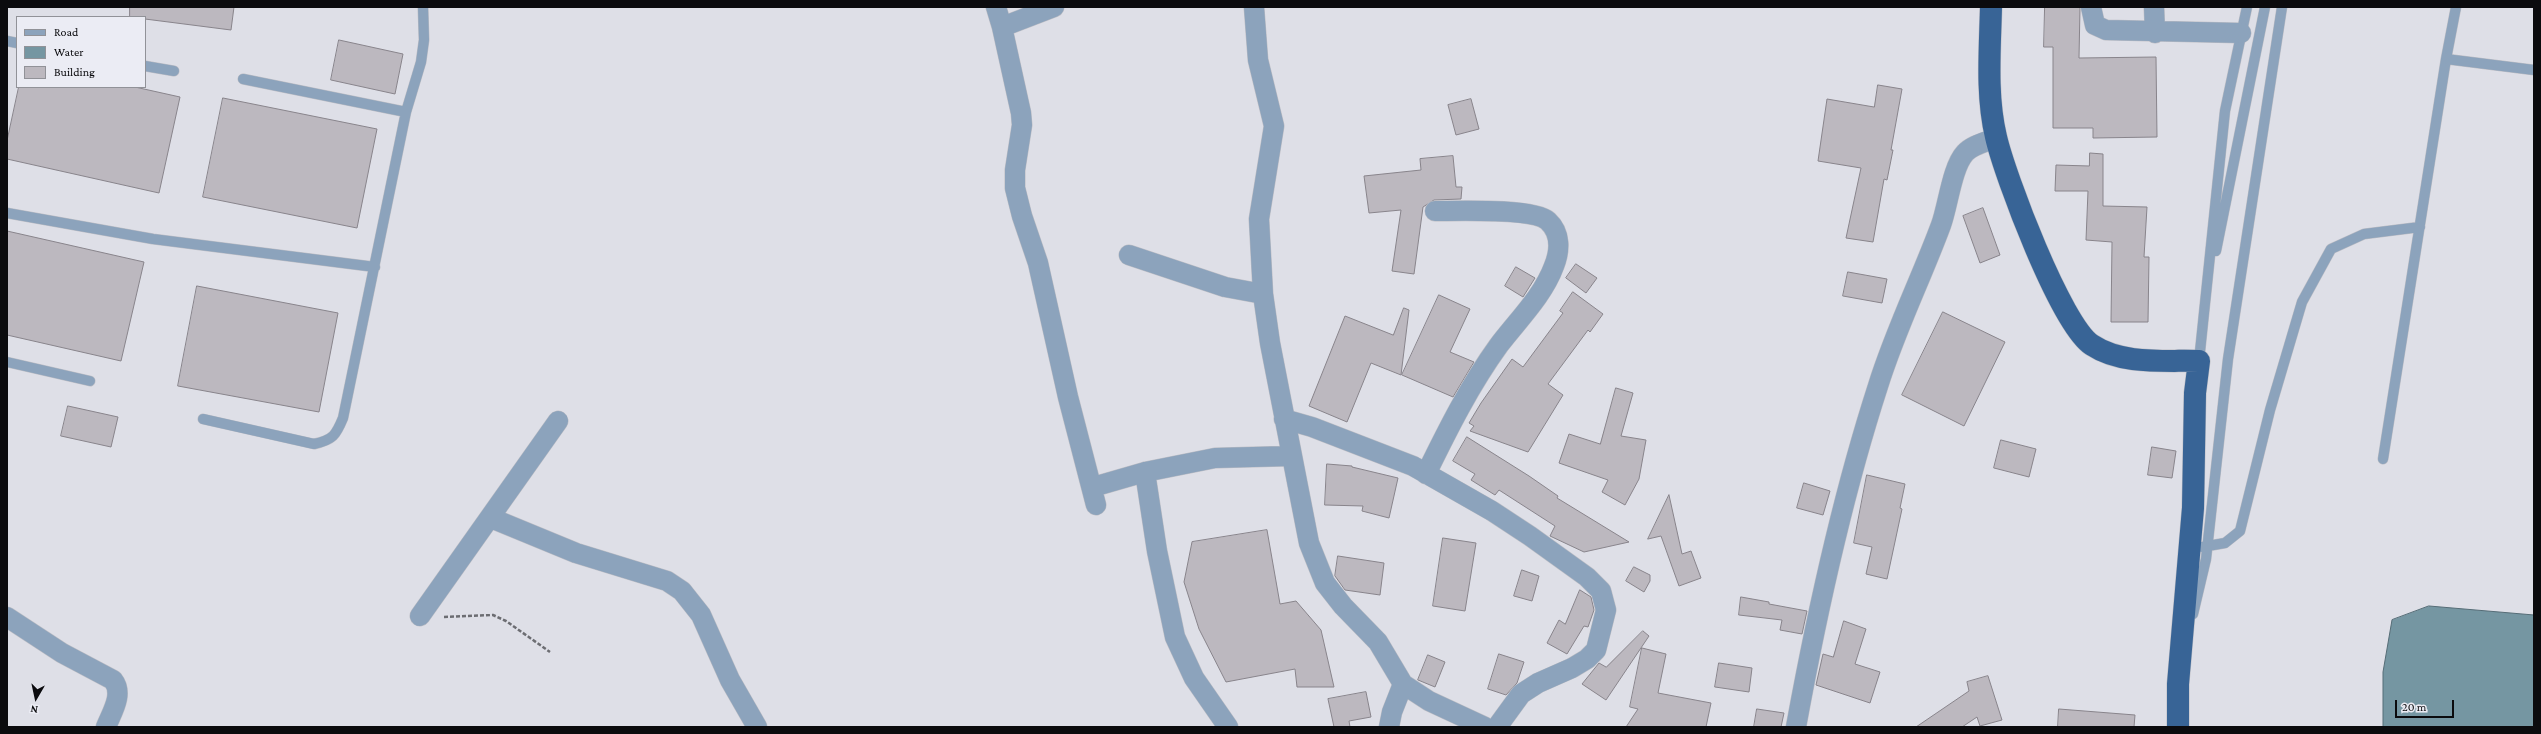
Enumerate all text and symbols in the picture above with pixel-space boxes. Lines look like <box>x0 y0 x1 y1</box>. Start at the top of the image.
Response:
legend <box>16 16 146 88</box>
text: Road <box>54 25 78 39</box>
text: Water <box>54 45 83 59</box>
text: Building <box>54 65 95 79</box>
north arrow <box>16 678 56 718</box>
scale bar <box>2397 692 2456 718</box>
text: 20 m <box>2402 700 2426 714</box>
text: N <box>29 703 39 716</box>

